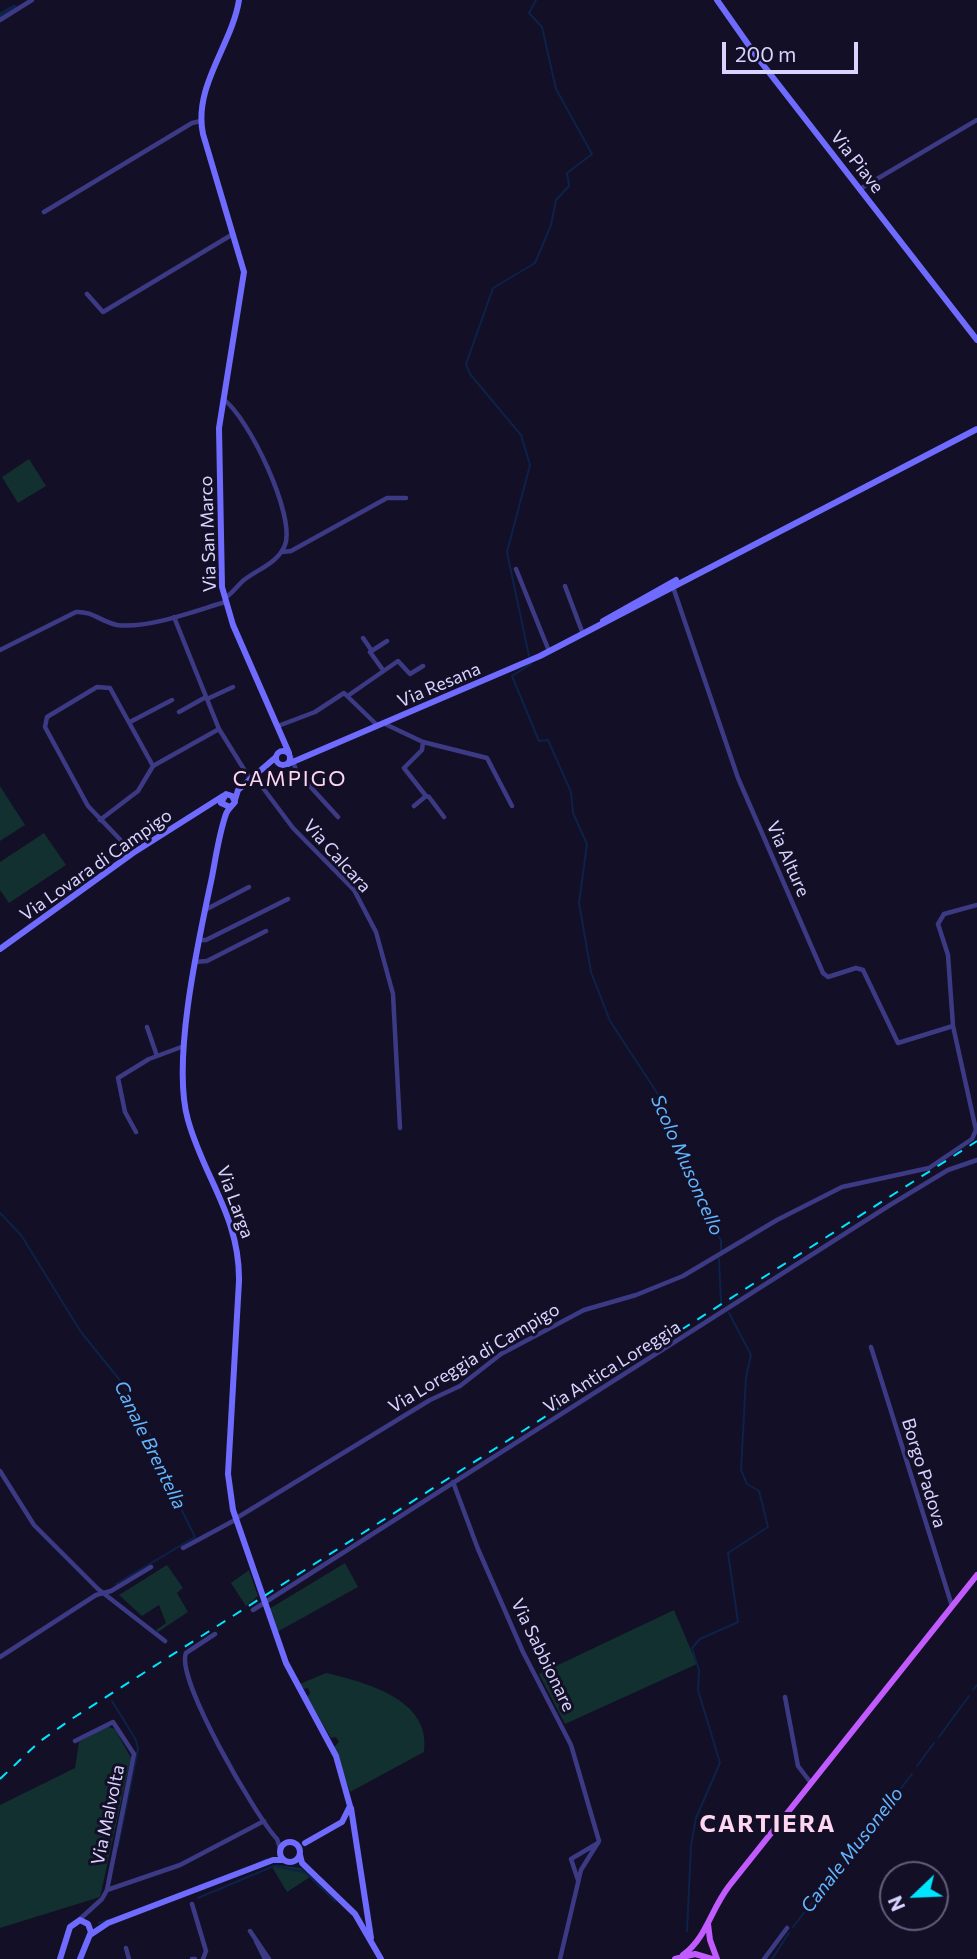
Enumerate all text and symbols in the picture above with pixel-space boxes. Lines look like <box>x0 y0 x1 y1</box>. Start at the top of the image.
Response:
scale bar <box>725 28 862 72</box>
text: 200 m <box>735 41 796 66</box>
street label: Via Piave <box>826 126 888 198</box>
street label: Via San Marco <box>195 475 221 593</box>
street label: Via Resana <box>394 658 484 712</box>
district label: CAMPIGO <box>234 766 346 792</box>
street label: Via Lovara di Campigo <box>16 804 176 926</box>
street label: Via Calcara <box>299 815 375 897</box>
street label: Via Alture <box>762 818 814 900</box>
water label: Scolo Musoncello <box>646 1091 728 1239</box>
street label: Via Larga <box>212 1163 258 1241</box>
street label: Via Loreggia di Campigo <box>385 1298 563 1418</box>
street label: Via Antica Loreggia <box>540 1316 684 1418</box>
water label: Canale Brentella <box>109 1377 191 1513</box>
street label: Borgo Padova <box>897 1416 951 1530</box>
street label: Via Sabbionare <box>506 1595 580 1715</box>
street label: Via Malvolta <box>87 1763 129 1867</box>
water label: Canale Musonello <box>796 1783 908 1917</box>
district label: CARTIERA <box>701 1810 835 1838</box>
north arrow <box>879 1861 949 1931</box>
text: N <box>883 1893 909 1915</box>

